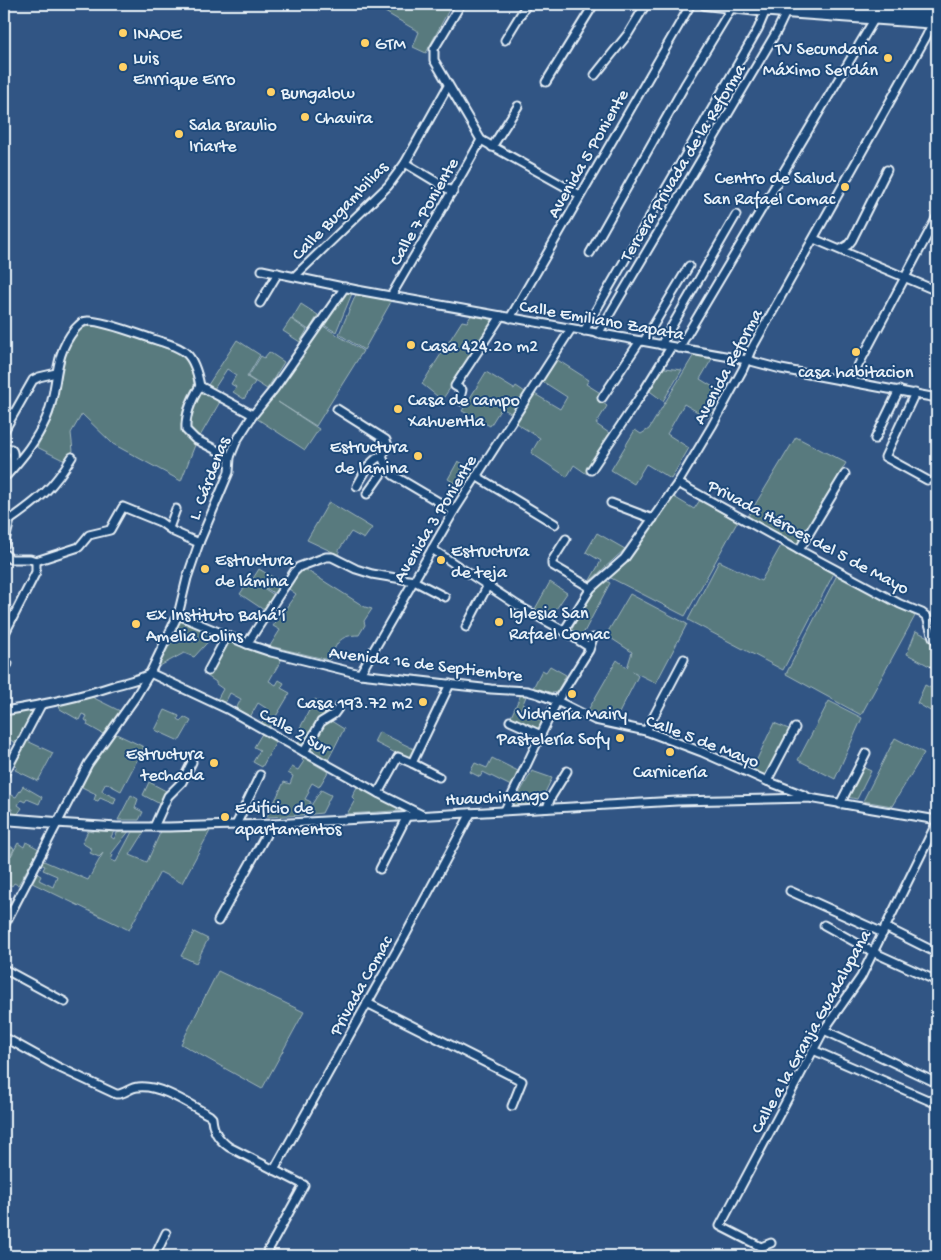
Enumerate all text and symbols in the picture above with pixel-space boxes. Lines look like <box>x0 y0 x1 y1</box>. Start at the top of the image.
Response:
place label: INAOE <box>133 25 183 46</box>
marker: INAOE <box>117 27 129 39</box>
place label: GTM <box>375 35 406 56</box>
marker: GTM <box>359 37 371 49</box>
place label: TV Secundaria Máximo Serdán <box>763 40 879 82</box>
place label: Luis Enrrique Erro <box>133 49 235 91</box>
marker: TV Secundaria Máximo Serdán <box>882 52 894 64</box>
street label: Tercera Privada de la Reforma <box>616 60 752 267</box>
marker: Luis Enrrique Erro <box>117 61 129 73</box>
place label: Bungalow <box>280 84 355 105</box>
marker: Bungalow <box>265 86 277 98</box>
street label: Avenida 5 Poniente <box>544 86 635 222</box>
place label: Chavira <box>315 109 374 130</box>
marker: Chavira <box>299 111 311 123</box>
place label: Sala Braulio Iriarte <box>189 116 277 158</box>
marker: Sala Braulio Iriarte <box>173 128 185 140</box>
street label: Calle 7 Poniente <box>386 154 465 270</box>
street label: Calle Bugambilias <box>288 157 394 266</box>
place label: Centro de Salud San Rafael Comac <box>703 169 836 211</box>
marker: Centro de Salud San Rafael Comac <box>839 181 851 193</box>
street label: Calle Emiliano Zapata <box>518 297 687 346</box>
street label: Avenida Reforma <box>690 305 769 429</box>
place label: Casa 424.20 m2 <box>421 337 538 358</box>
marker: Casa 424.20 m2 <box>405 339 417 351</box>
marker: casa habitacion <box>850 346 862 358</box>
place label: casa habitacion <box>798 363 914 384</box>
place label: Casa de campo Xahuentla <box>407 391 520 433</box>
marker: Casa de campo Xahuentla <box>392 403 404 415</box>
street label: L. Cárdenas <box>185 433 236 524</box>
place label: Estructura de lamina <box>330 438 409 480</box>
marker: Estructura de lamina <box>412 450 424 462</box>
street label: Avenida 3 Poniente <box>390 451 483 587</box>
street label: Privada Héroes del 5 de Mayo <box>703 476 912 600</box>
place label: Estructura de teja <box>451 542 530 584</box>
place label: Estructura de lámina <box>215 551 294 593</box>
marker: Estructura de teja <box>435 554 447 566</box>
marker: Estructura de lámina <box>199 563 211 575</box>
place label: Iglesia San Rafael Comac <box>509 604 610 646</box>
place label: Ex Instituto Bahá'í Amelia Colins <box>146 606 287 648</box>
marker: Iglesia San Rafael Comac <box>493 616 505 628</box>
marker: Ex Instituto Bahá'í Amelia Colins <box>130 618 142 630</box>
street label: Avenida 16 de Septiembre <box>328 643 524 688</box>
marker: Vidriería Mairy <box>566 688 578 700</box>
place label: Casa 193.72 m2 <box>297 694 413 715</box>
marker: Casa 193.72 m2 <box>417 696 429 708</box>
street label: Calle 2 Sur <box>255 704 334 761</box>
place label: Vidriería Mairy <box>516 705 627 726</box>
street label: Calle 5 de Mayo <box>642 711 762 774</box>
place label: Pastelería Sofy <box>496 730 610 751</box>
marker: Pastelería Sofy <box>614 732 626 744</box>
place label: Estructura techada <box>126 745 205 787</box>
marker: Carnicería <box>664 746 676 758</box>
marker: Estructura techada <box>208 757 220 769</box>
place label: Carnicería <box>633 763 708 784</box>
street label: Huauchinango <box>445 785 549 812</box>
place label: Edificio de apartamentos <box>235 799 343 841</box>
marker: Edificio de apartamentos <box>219 811 231 823</box>
street label: Calle a la Granja Guadalupana <box>747 926 878 1138</box>
street label: Privada Comac <box>326 932 399 1041</box>

